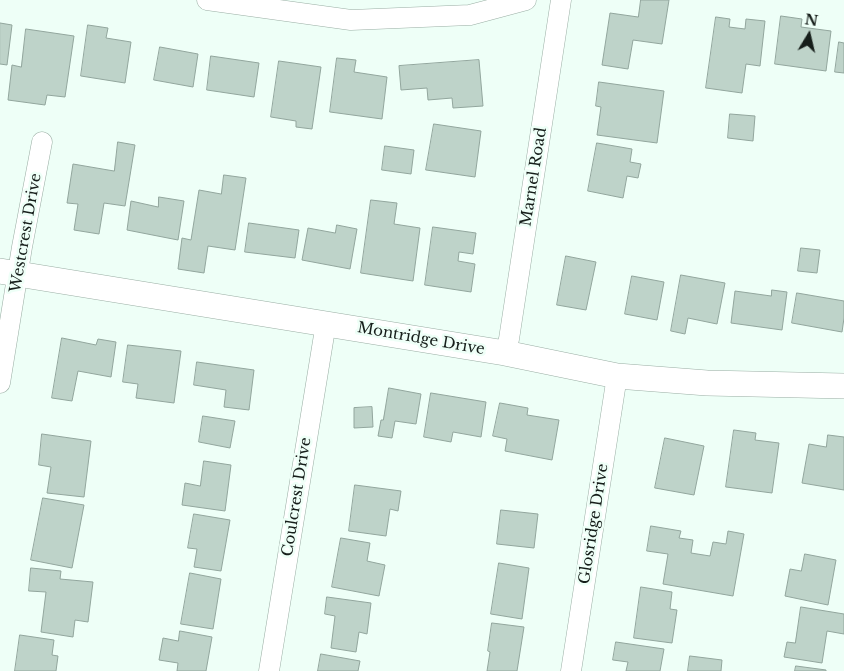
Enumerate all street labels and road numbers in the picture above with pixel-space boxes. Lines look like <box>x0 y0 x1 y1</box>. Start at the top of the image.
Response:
street label: Marnel Road <box>517 126 551 228</box>
street label: Westcrest Drive <box>7 172 45 294</box>
street label: Montridge Drive <box>356 319 486 359</box>
street label: Coulcrest Drive <box>279 436 315 558</box>
street label: Glosridge Drive <box>576 463 612 585</box>

